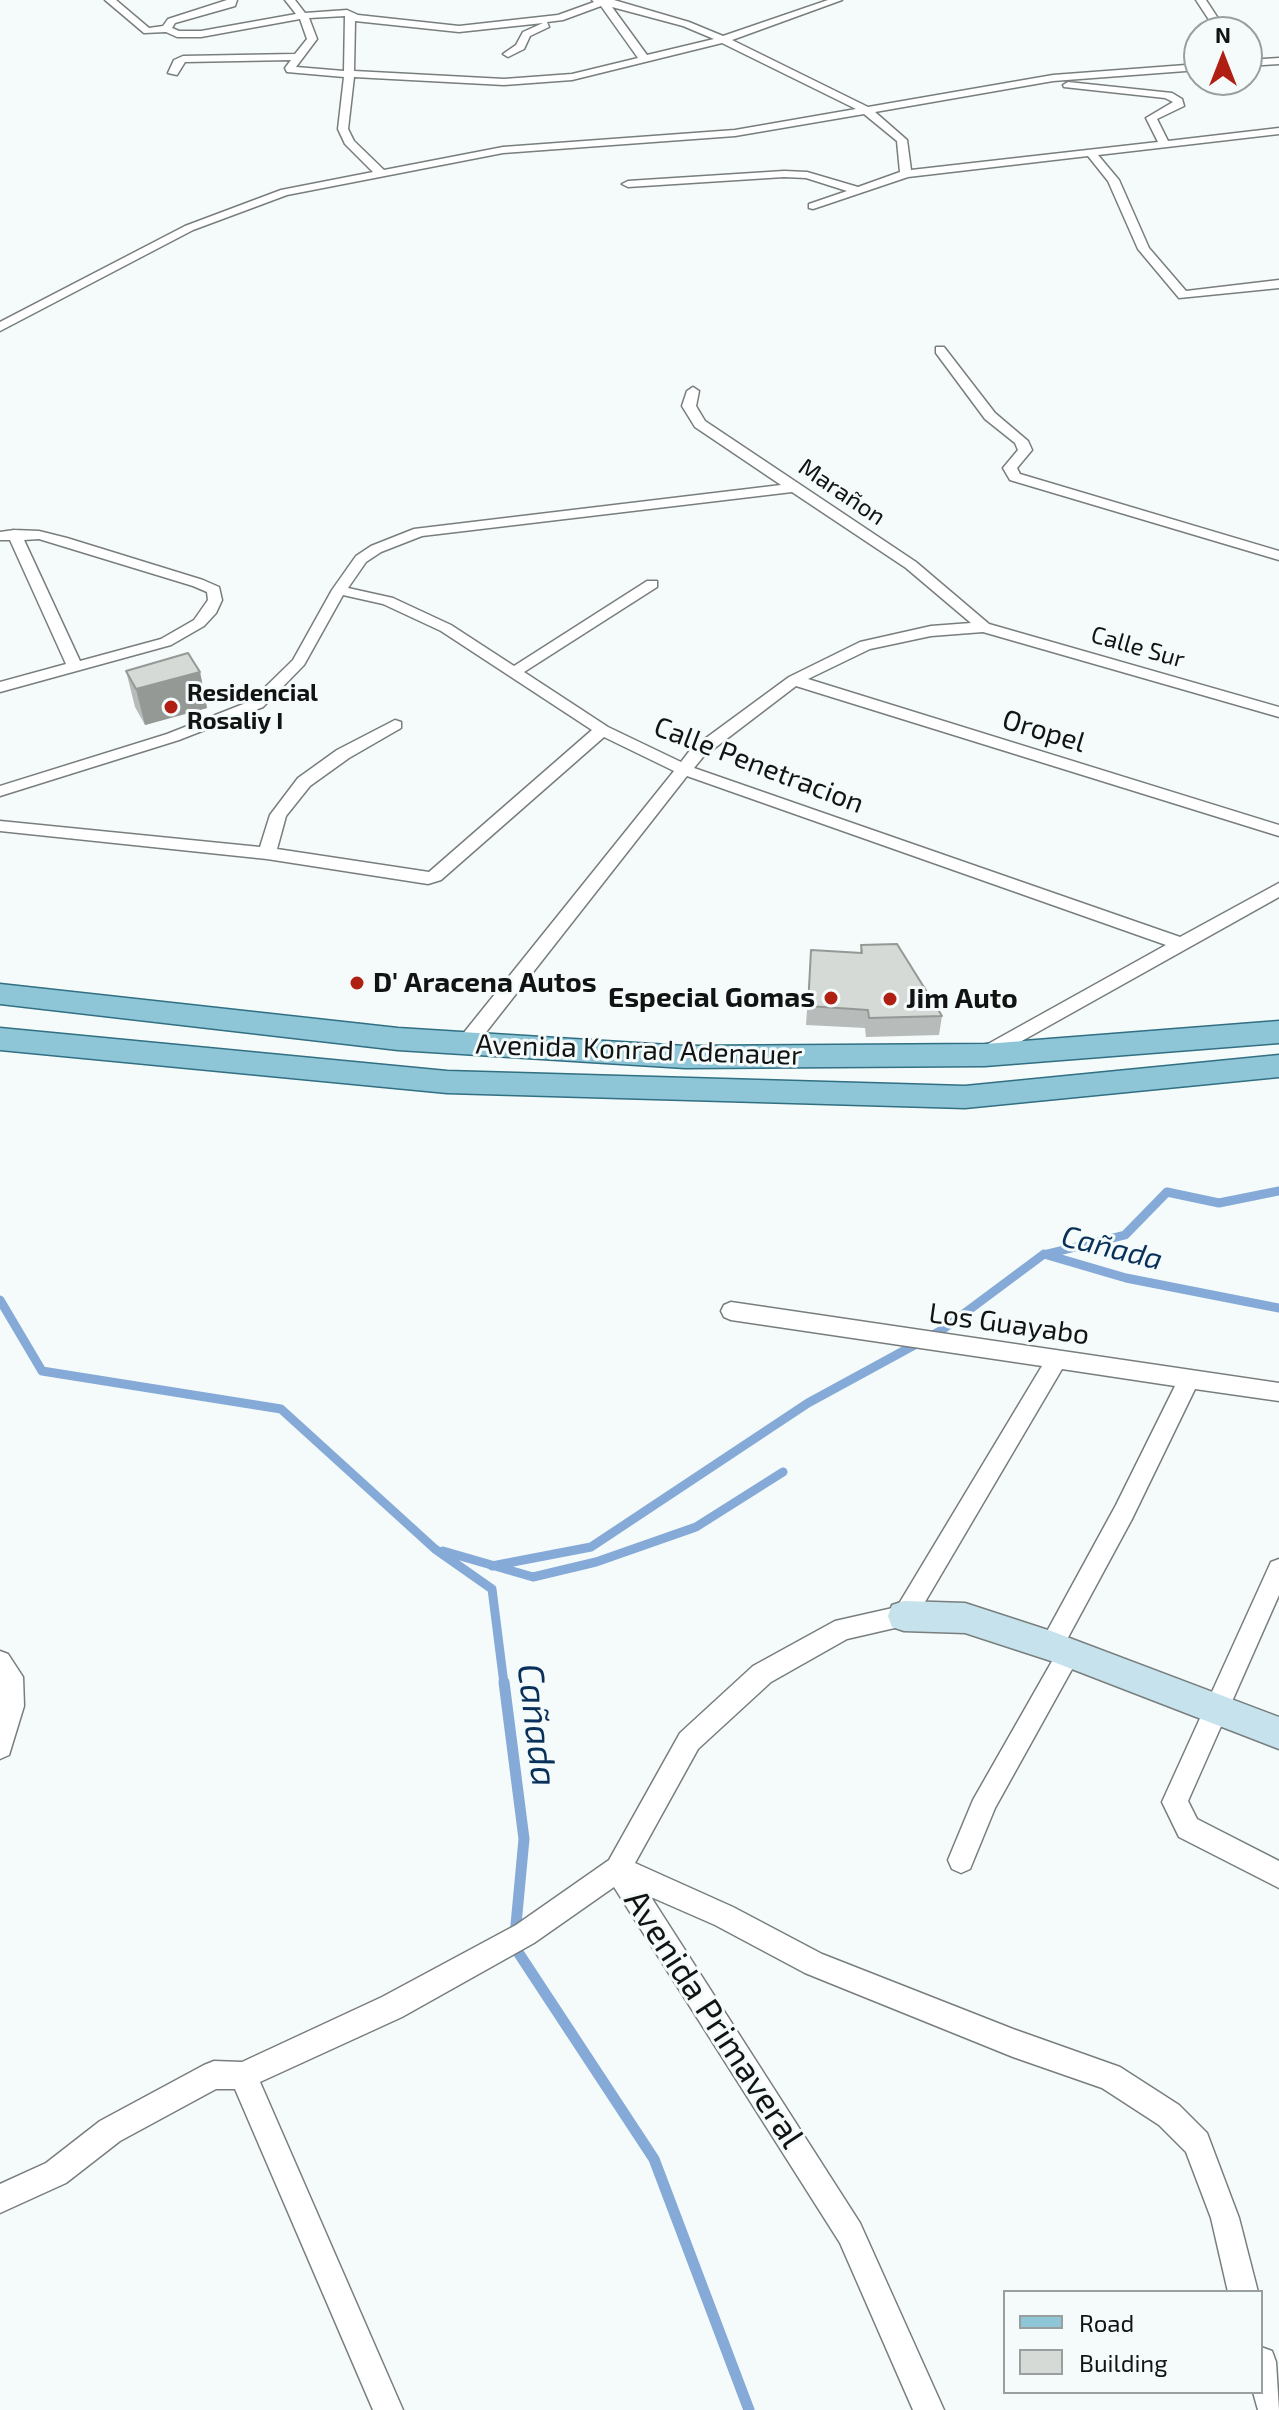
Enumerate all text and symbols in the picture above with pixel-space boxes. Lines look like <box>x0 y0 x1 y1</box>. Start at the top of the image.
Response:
north arrow <box>1183 16 1263 96</box>
text: N <box>1215 21 1231 47</box>
street label: Marañon <box>793 453 891 531</box>
street label: Calle Sur <box>1088 620 1188 674</box>
place label: Residencial Rosaliy I <box>187 679 318 735</box>
marker: Residencial Rosaliy I <box>162 698 180 716</box>
street label: Oropel <box>998 702 1090 760</box>
street label: Calle Penetracion <box>649 710 869 820</box>
place label: D' Aracena Autos <box>373 966 597 1000</box>
marker: D' Aracena Autos <box>348 974 366 992</box>
place label: Especial Gomas <box>608 981 815 1015</box>
place label: Jim Auto <box>906 982 1018 1016</box>
marker: Especial Gomas <box>822 989 840 1007</box>
marker: Jim Auto <box>881 990 899 1008</box>
street label: Avenida Konrad Adenauer <box>475 1028 803 1072</box>
water label: Cañada <box>1058 1218 1166 1278</box>
street label: Los Guayabo <box>927 1296 1091 1352</box>
water label: Cañada <box>508 1661 566 1789</box>
street label: Avenida Primaveral <box>615 1882 813 2156</box>
legend <box>1003 2290 1263 2394</box>
text: Road <box>1079 2308 1134 2337</box>
text: Building <box>1079 2348 1168 2377</box>

